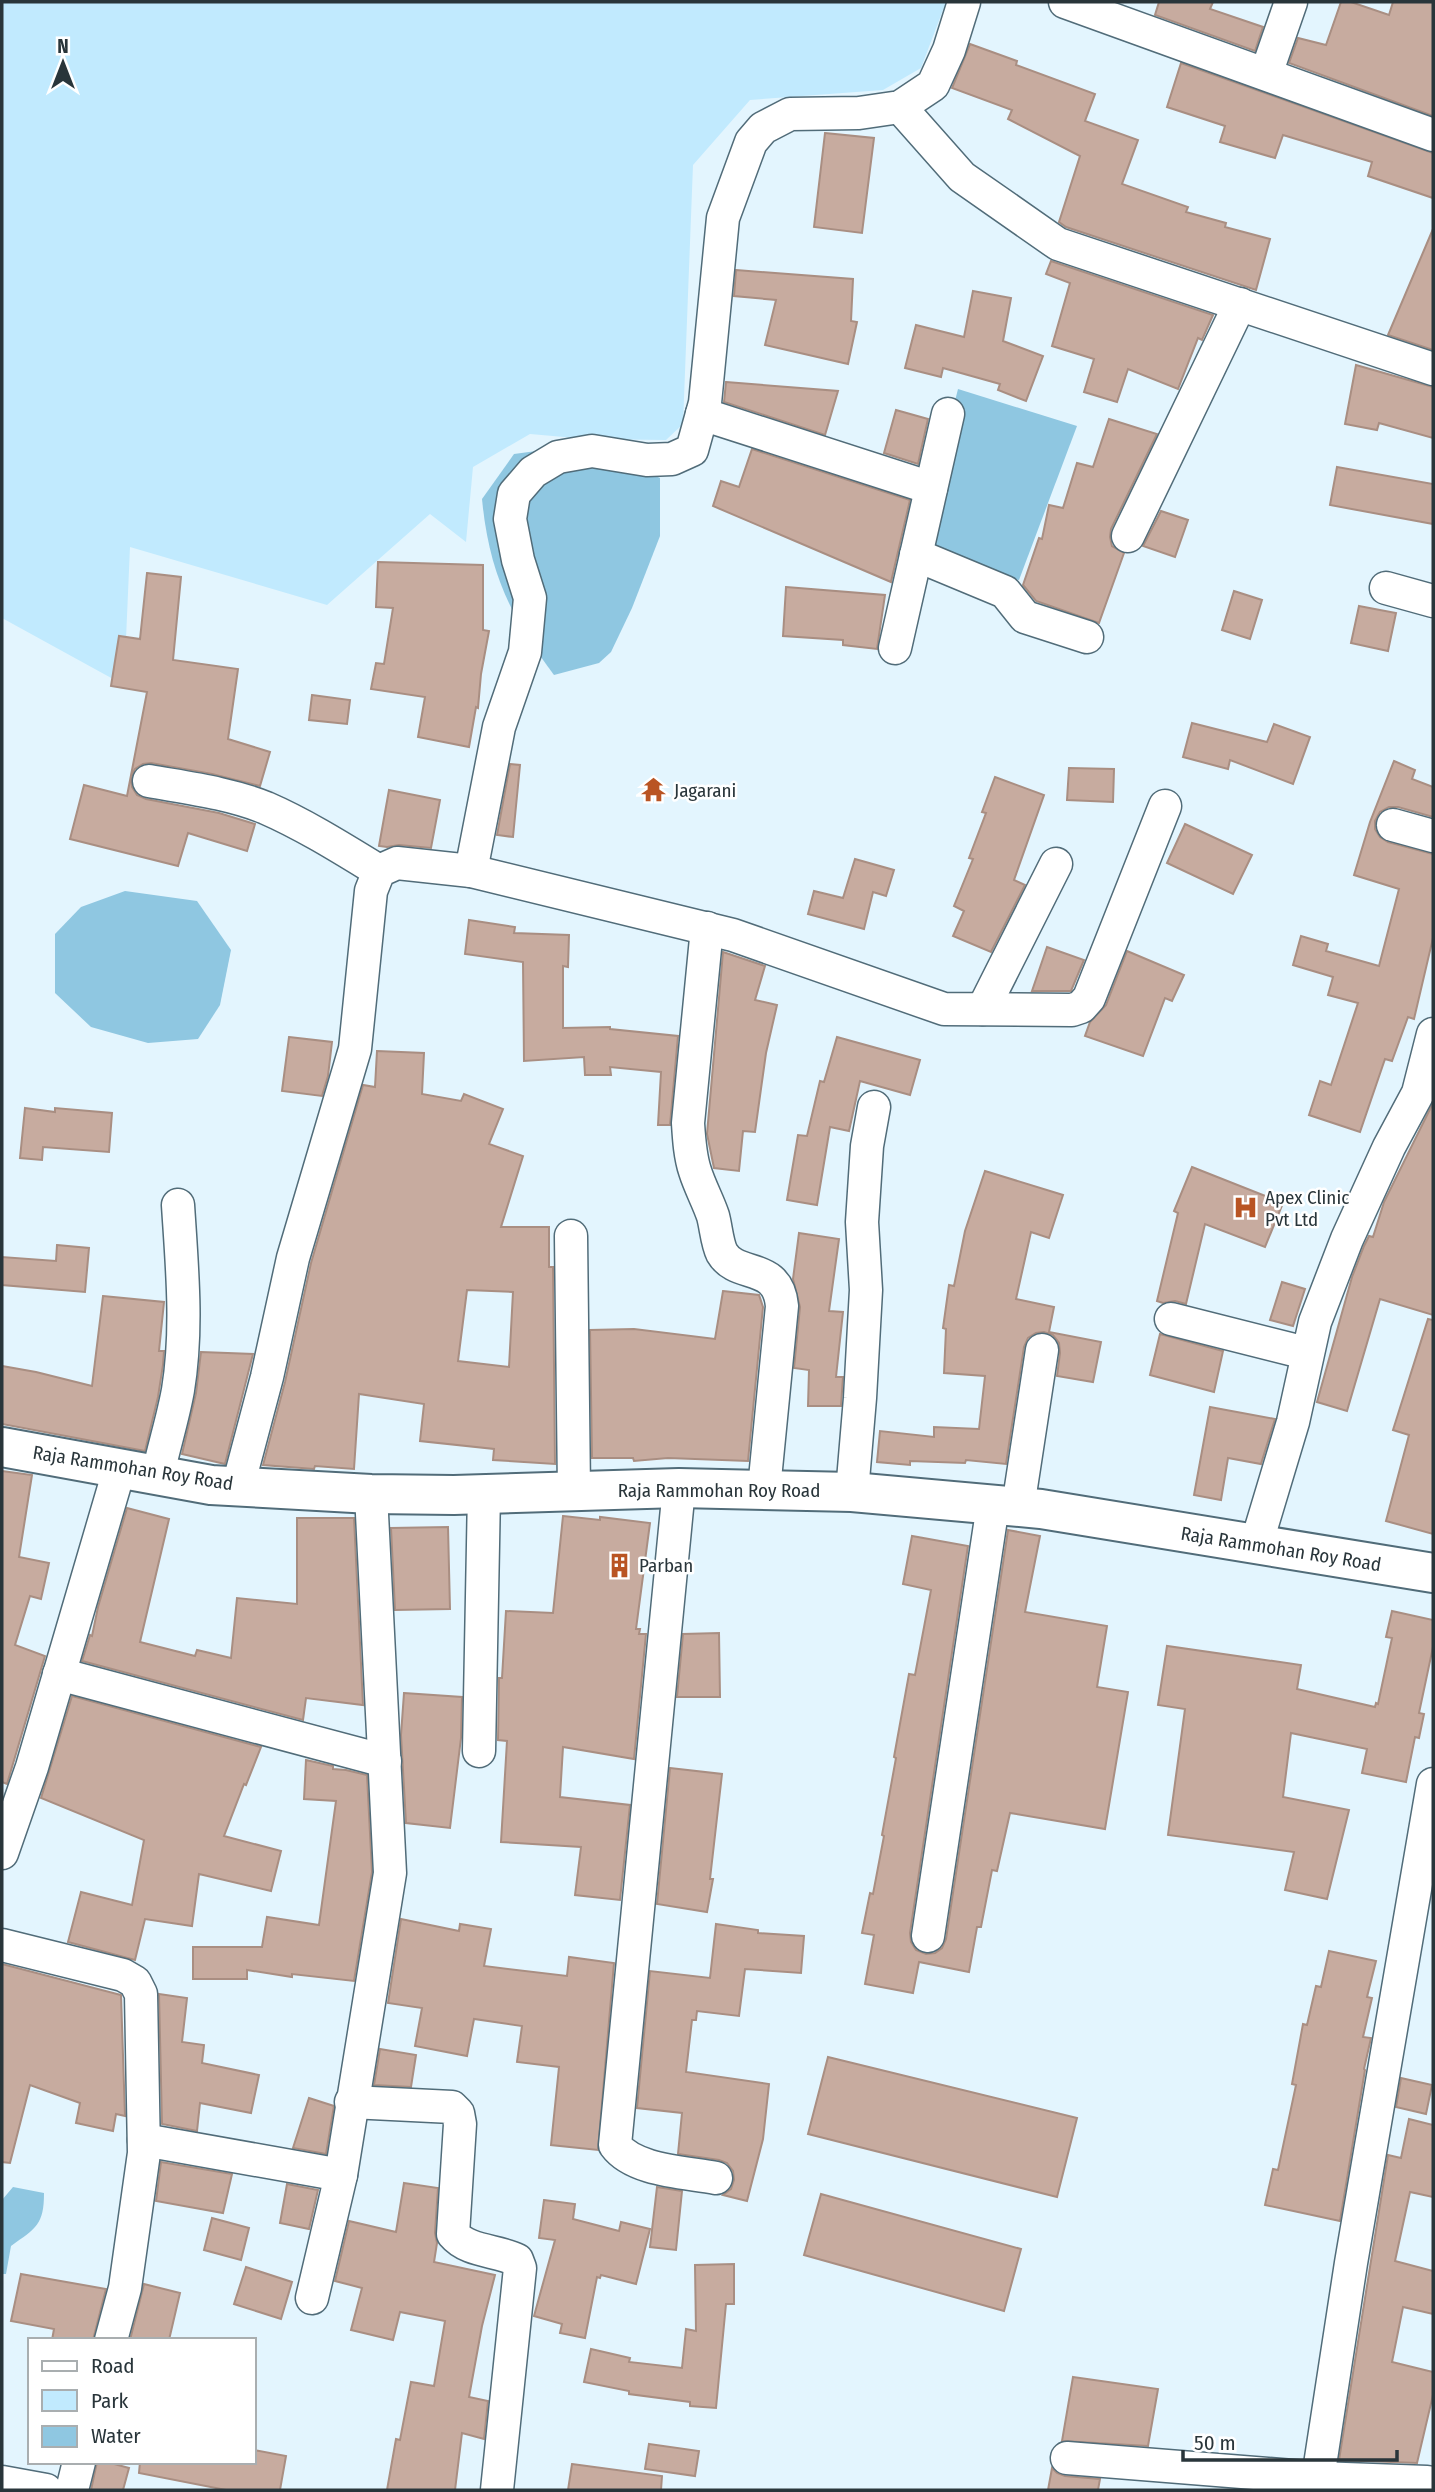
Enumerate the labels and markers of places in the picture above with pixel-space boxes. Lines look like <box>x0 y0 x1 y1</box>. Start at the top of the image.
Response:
temple icon: Jagarani <box>640 776 668 804</box>
place label: Jagarani <box>674 779 736 802</box>
place label: Apex Clinic Pvt Ltd <box>1265 1186 1349 1231</box>
hospital icon: Apex Clinic Pvt Ltd <box>1231 1194 1259 1222</box>
building icon: Parban <box>605 1551 633 1579</box>
place label: Parban <box>639 1554 693 1577</box>

